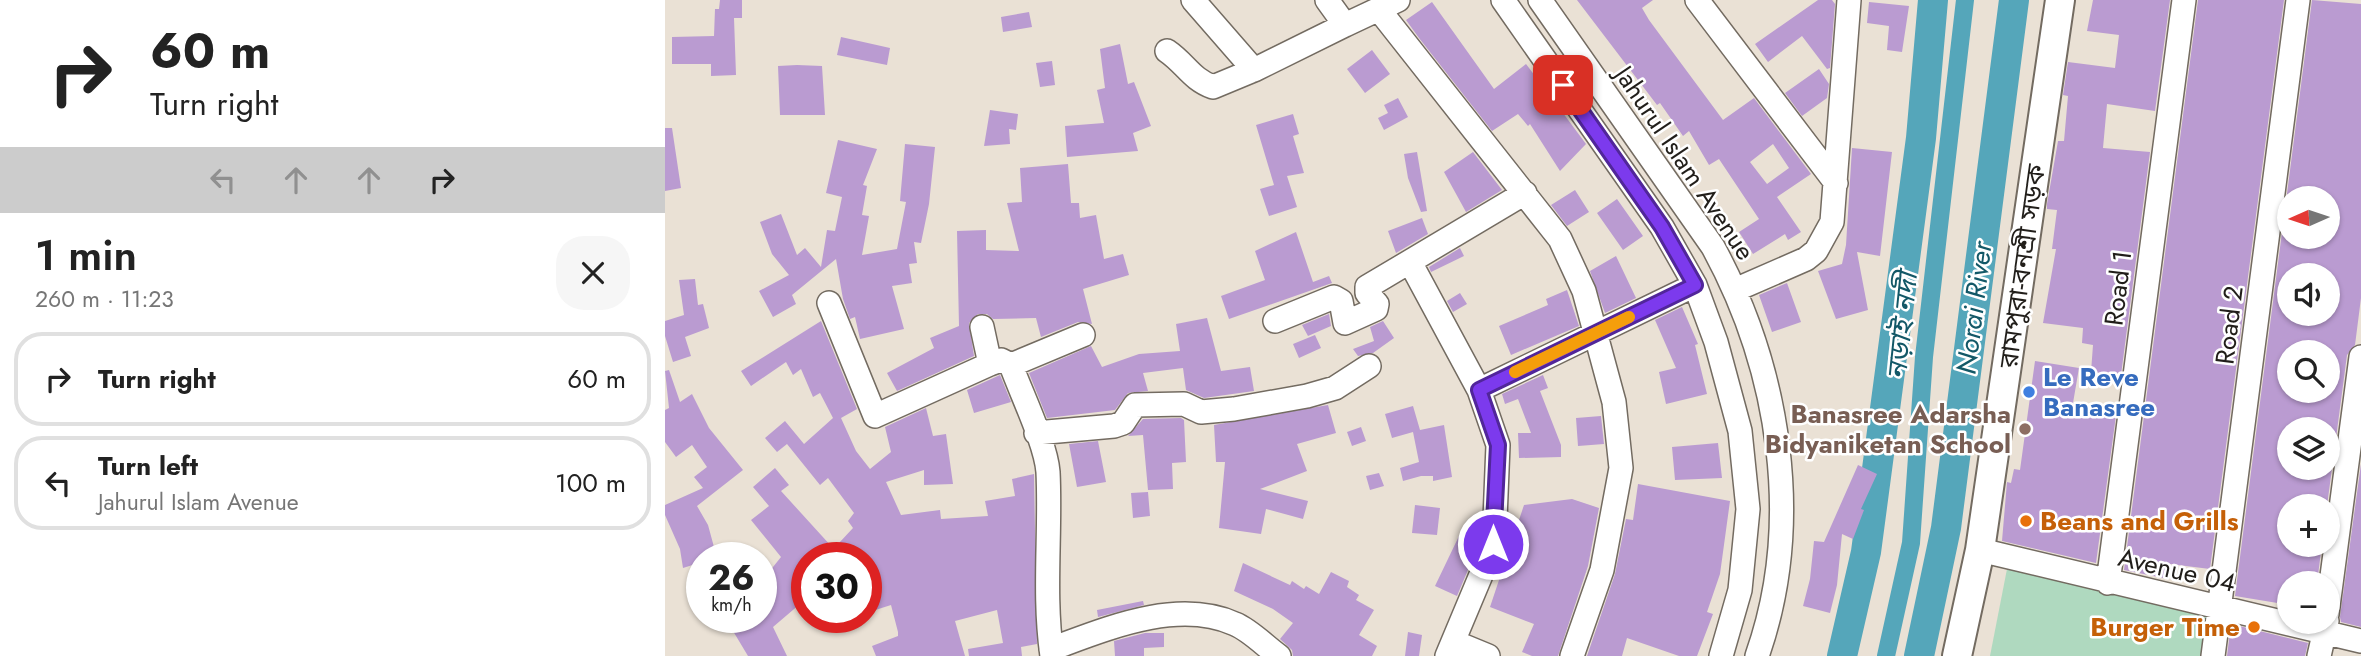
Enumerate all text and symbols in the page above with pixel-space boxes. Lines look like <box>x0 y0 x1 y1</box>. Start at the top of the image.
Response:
text: 60 m <box>150 16 270 86</box>
icon: right <box>35 28 126 119</box>
pin <box>1533 55 1593 115</box>
street label: Jahurul Islam Avenue <box>1604 56 1764 268</box>
icon: arrive <box>1544 66 1582 104</box>
text: Turn right <box>150 81 279 127</box>
icon: left <box>204 161 242 199</box>
icon: ahead <box>277 161 315 199</box>
icon: ahead <box>350 161 388 199</box>
icon: right <box>423 161 461 199</box>
street label: রামপুরা-বনশ্রী সড়ক <box>1989 161 2055 371</box>
north arrow <box>2277 186 2340 248</box>
map controls <box>2277 186 2340 634</box>
text: 1 min <box>35 225 137 286</box>
button: close <box>556 236 630 310</box>
water label: Norai River <box>1946 238 2003 377</box>
street label: Road 1 <box>2095 248 2141 328</box>
button: sound <box>2277 263 2340 326</box>
water label: নড়াই নদী <box>1876 265 1929 382</box>
text: 260 m · 11:23 <box>35 282 174 316</box>
street label: Road 2 <box>2205 284 2253 366</box>
button: search <box>2277 340 2340 403</box>
place label: Le Reve Banasree <box>2043 358 2155 426</box>
icon: right <box>39 360 77 398</box>
text: Turn right <box>98 360 216 398</box>
text: 60 m <box>567 360 626 398</box>
marker: Le Reve Banasree <box>2021 384 2037 400</box>
place label: Banasree Adarsha Bidyaniketan School <box>1765 395 2011 463</box>
button: layers <box>2277 417 2340 480</box>
marker: Banasree Adarsha Bidyaniketan School <box>2017 421 2033 437</box>
text: Turn left <box>98 447 198 485</box>
icon: left <box>39 464 77 502</box>
text: 100 m <box>555 464 626 502</box>
text: Jahurul Islam Avenue <box>98 485 299 519</box>
button: + <box>2277 494 2340 557</box>
place label: Beans and Grills <box>2040 502 2239 540</box>
position arrow <box>1456 507 1530 581</box>
marker: Beans and Grills <box>2018 513 2034 529</box>
street label: Avenue 04 <box>2114 538 2240 602</box>
speed limit sign: 30 <box>791 542 882 633</box>
text: 26 <box>708 553 755 603</box>
button: − <box>2277 571 2340 634</box>
text: km/h <box>711 592 752 618</box>
place label: Burger Time <box>2090 608 2240 646</box>
marker: Burger Time <box>2246 619 2262 635</box>

